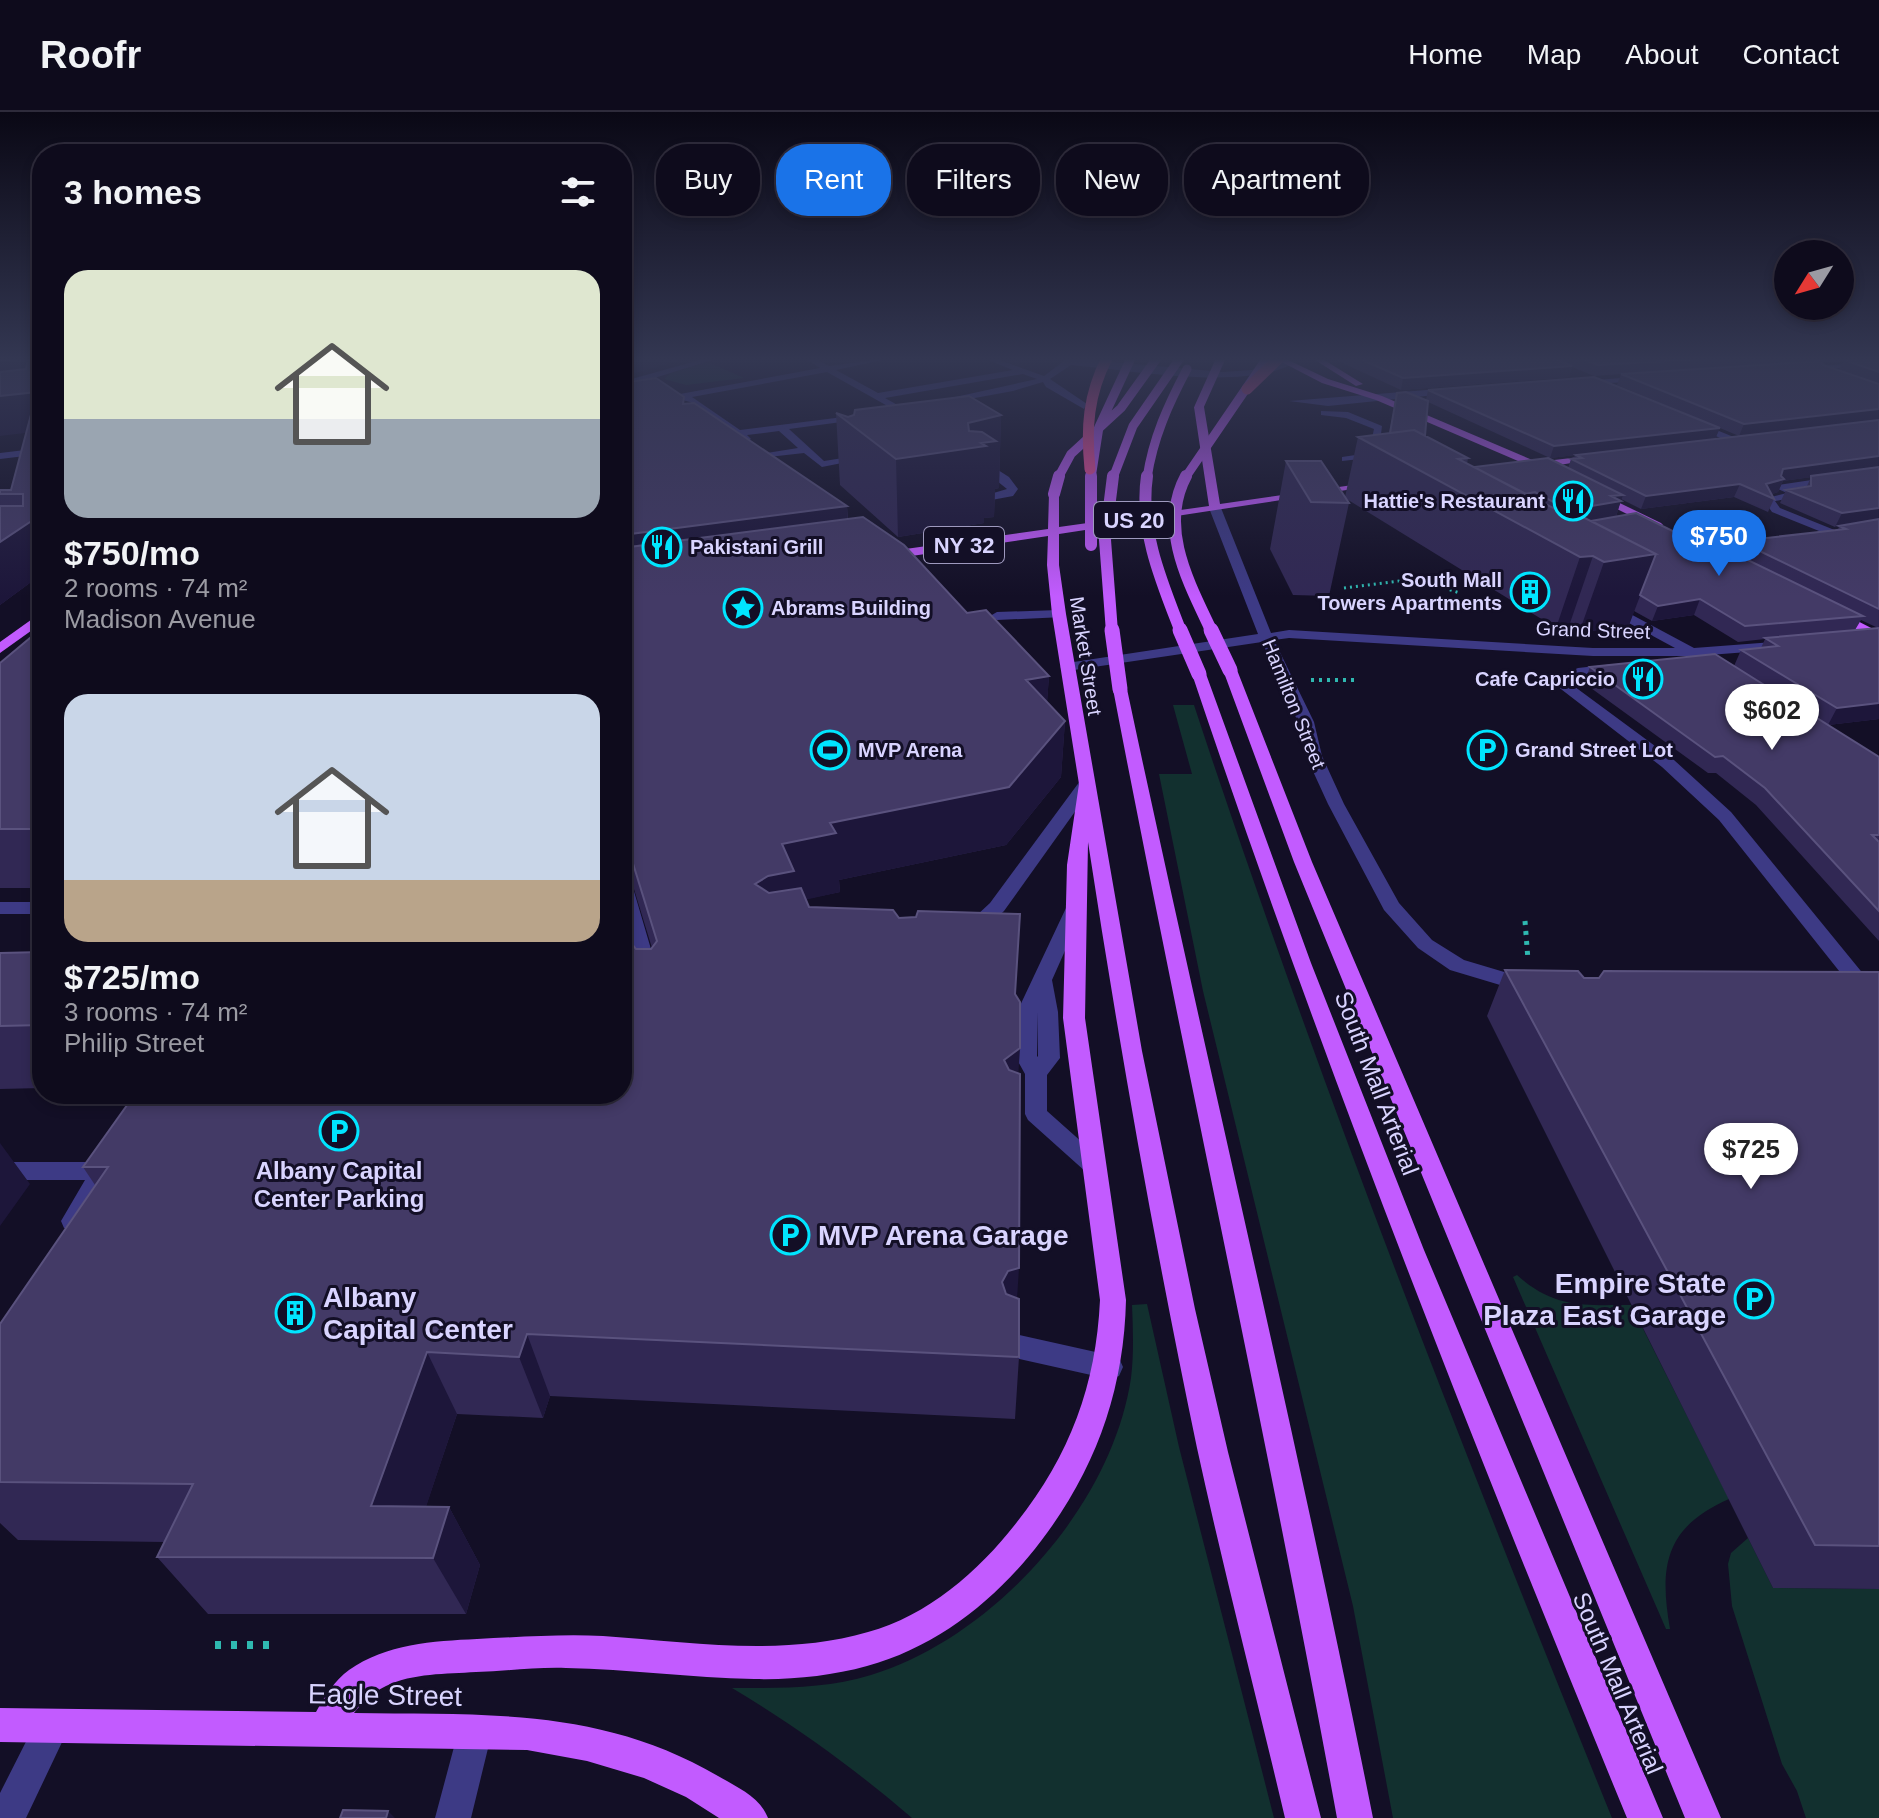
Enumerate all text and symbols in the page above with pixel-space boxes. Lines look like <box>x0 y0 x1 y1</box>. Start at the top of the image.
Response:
text: Roofr <box>40 34 141 76</box>
text: Home <box>1408 39 1483 70</box>
text: Map <box>1527 39 1581 70</box>
text: About <box>1625 39 1699 70</box>
text: Contact <box>1743 39 1839 70</box>
chip: Buy <box>656 144 760 216</box>
chip: Rent <box>776 144 891 216</box>
chip: Filters <box>907 144 1040 216</box>
chip: New <box>1056 144 1168 216</box>
chip: Apartment <box>1184 144 1369 216</box>
icon: filters <box>556 170 600 214</box>
text: 3 homes <box>64 173 202 211</box>
north arrow <box>1774 240 1854 320</box>
map controls <box>1774 240 1854 320</box>
icon: home <box>260 322 404 466</box>
restaurant icon: Hattie's Restaurant <box>1552 480 1594 522</box>
place label: Hattie's Restaurant <box>1364 490 1545 512</box>
road number: US 20 <box>1094 502 1174 538</box>
pin: $750 <box>1672 510 1766 578</box>
text: $750 <box>1690 521 1748 551</box>
restaurant icon: Pakistani Grill <box>641 526 683 568</box>
road number: NY 32 <box>924 527 1004 563</box>
text: $750/mo <box>64 534 200 572</box>
place label: Pakistani Grill <box>690 536 823 558</box>
place label: South Mall Towers Apartments <box>1318 569 1502 614</box>
building icon: South Mall Towers Apartments <box>1509 571 1551 613</box>
text: 2 rooms · 74 m² <box>64 573 248 603</box>
place icon: Abrams Building <box>722 587 764 629</box>
street label: Market Street <box>1066 595 1106 717</box>
place label: Abrams Building <box>771 597 931 619</box>
text: Madison Avenue <box>64 604 256 634</box>
street label: Grand Street <box>1535 617 1651 643</box>
street label: Hamilton Street <box>1258 636 1330 772</box>
restaurant icon: Cafe Capriccio <box>1622 658 1664 700</box>
place label: Cafe Capriccio <box>1475 668 1615 690</box>
pin: $602 <box>1725 684 1819 752</box>
text: $602 <box>1743 695 1801 725</box>
sports icon: MVP Arena <box>809 729 851 771</box>
parking icon: Grand Street Lot <box>1466 729 1508 771</box>
place label: MVP Arena <box>858 739 963 761</box>
place label: Grand Street Lot <box>1515 739 1673 761</box>
icon: home <box>260 746 404 890</box>
text: $725/mo <box>64 958 200 996</box>
street label: South Mall Arterial <box>1329 987 1425 1179</box>
text: 3 rooms · 74 m² <box>64 997 248 1027</box>
text: Philip Street <box>64 1028 204 1058</box>
parking icon: Albany Capital Center Parking <box>318 1110 360 1152</box>
pin: $725 <box>1704 1123 1798 1191</box>
text: $725 <box>1722 1134 1780 1164</box>
place label: Albany Capital Center Parking <box>254 1157 424 1212</box>
parking icon: MVP Arena Garage <box>769 1214 811 1256</box>
place label: MVP Arena Garage <box>818 1220 1069 1251</box>
place label: Empire State Plaza East Garage <box>1483 1268 1726 1331</box>
parking icon: Empire State Plaza East Garage <box>1733 1278 1775 1320</box>
place label: Albany Capital Center <box>323 1282 513 1345</box>
building icon: Albany Capital Center <box>274 1292 316 1334</box>
street label: South Mall Arterial <box>1568 1588 1668 1778</box>
street label: Eagle Street <box>308 1678 463 1712</box>

